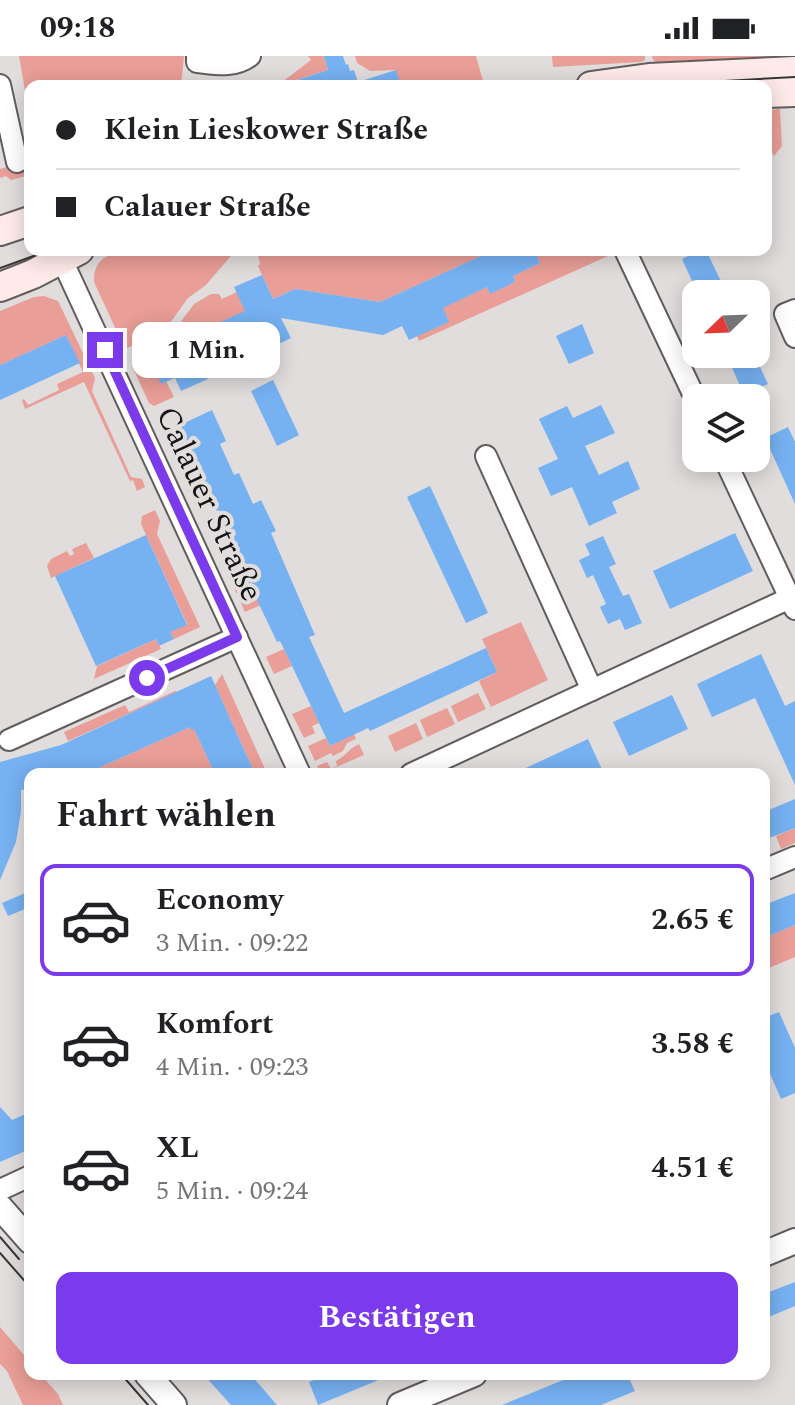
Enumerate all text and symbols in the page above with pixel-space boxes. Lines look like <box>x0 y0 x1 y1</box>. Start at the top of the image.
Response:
text: 09:18 <box>40 5 115 51</box>
text: Klein Lieskower Straße <box>104 107 428 153</box>
text: Calauer Straße <box>104 184 311 230</box>
north arrow <box>682 280 770 368</box>
map controls <box>682 280 770 472</box>
callout: 1 Min. <box>133 322 281 378</box>
text: 1 Min. <box>167 330 245 370</box>
route end <box>87 332 123 368</box>
button: layers <box>682 384 770 472</box>
street label: Calauer Straße <box>142 398 276 610</box>
route start <box>129 660 165 696</box>
text: Fahrt wählen <box>56 788 276 843</box>
text: Economy <box>156 877 283 923</box>
icon: car <box>60 884 132 956</box>
text: 2.65 € <box>651 897 734 943</box>
text: 3 Min. · 09:22 <box>156 923 308 963</box>
text: Komfort <box>156 1001 274 1047</box>
icon: car <box>60 1008 132 1080</box>
text: 3.58 € <box>651 1021 734 1067</box>
text: 4 Min. · 09:23 <box>156 1047 308 1087</box>
text: XL <box>156 1125 199 1171</box>
icon: car <box>60 1132 132 1204</box>
text: 4.51 € <box>651 1145 734 1191</box>
text: 5 Min. · 09:24 <box>156 1171 308 1211</box>
button: Bestätigen <box>56 1272 738 1364</box>

